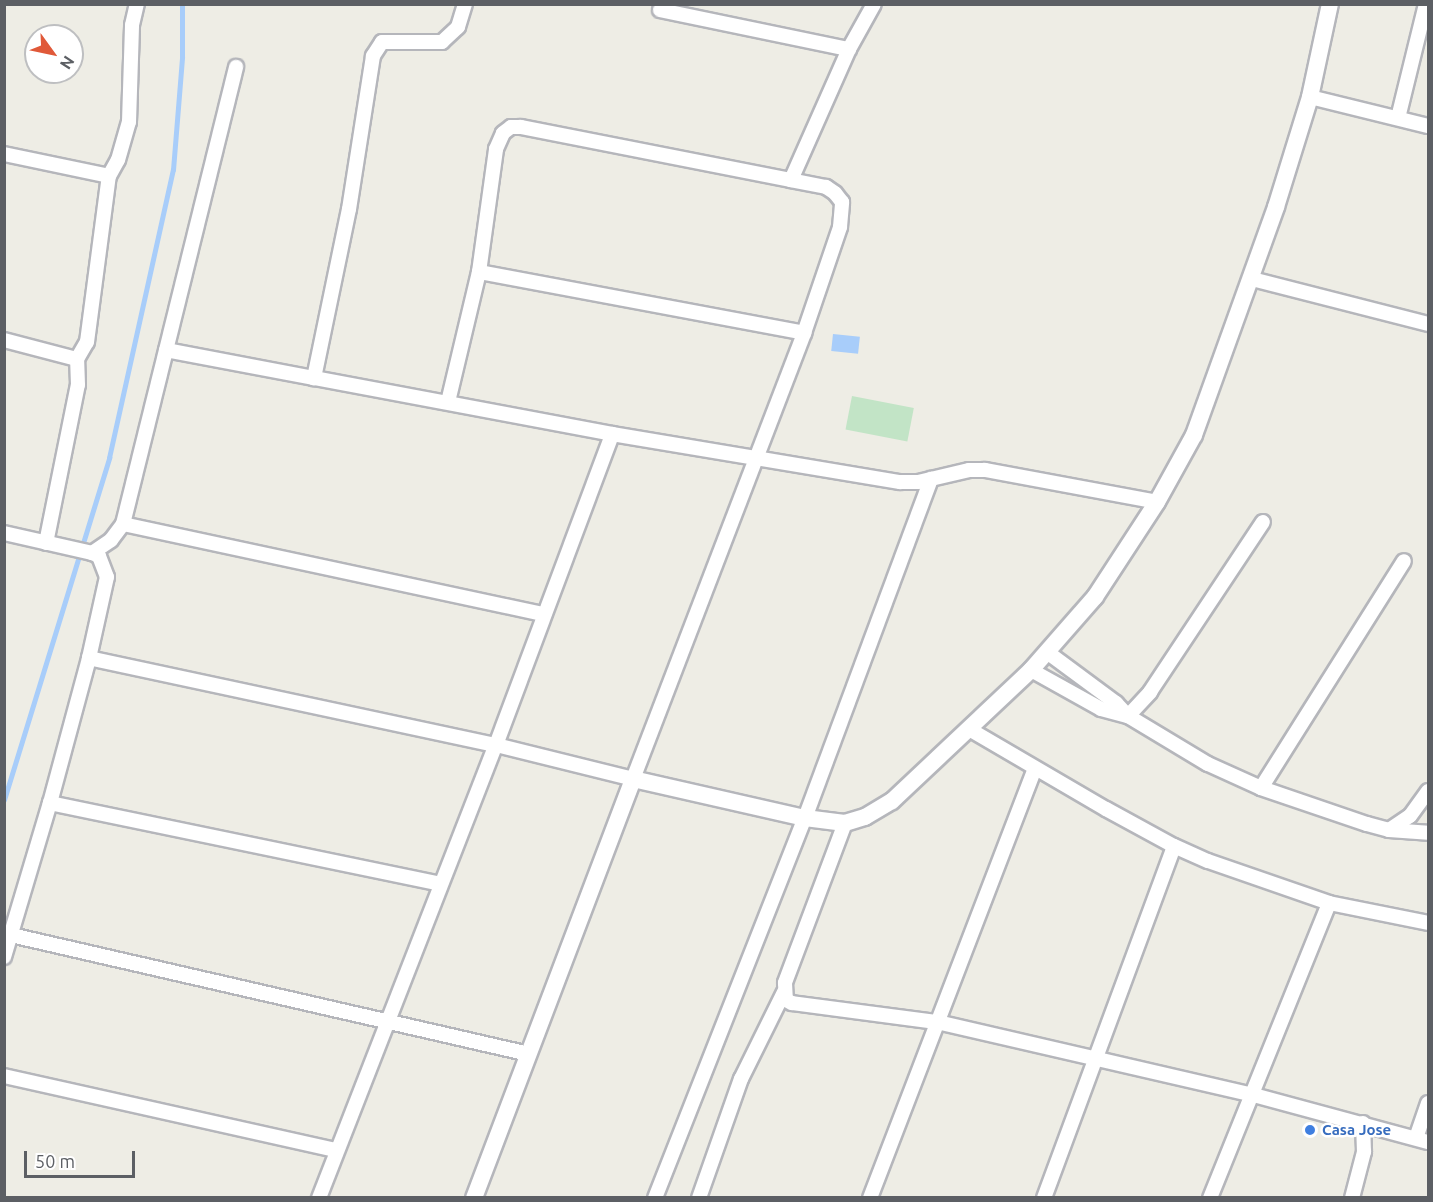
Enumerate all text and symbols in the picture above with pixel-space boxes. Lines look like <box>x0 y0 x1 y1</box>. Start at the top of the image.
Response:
north arrow <box>24 24 84 84</box>
text: N <box>57 53 78 73</box>
place label: Casa Jose <box>1322 1121 1391 1139</box>
marker: Casa Jose <box>1303 1123 1317 1137</box>
scale bar <box>27 1139 138 1177</box>
text: 50 m <box>35 1151 75 1171</box>

